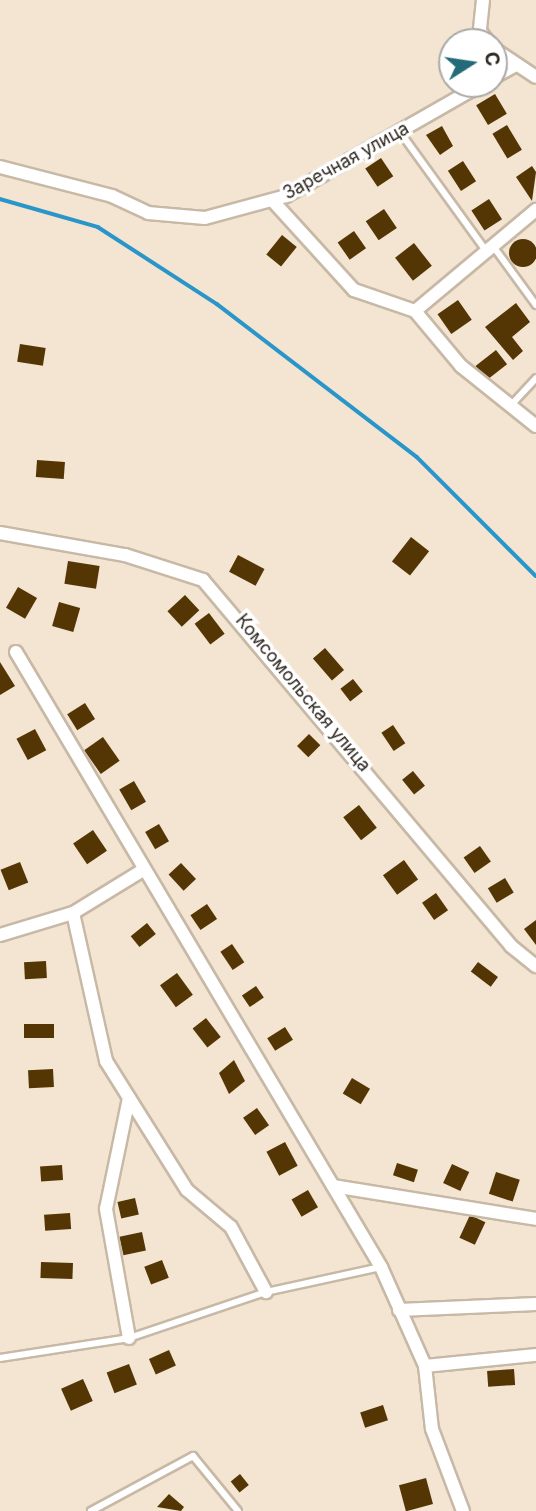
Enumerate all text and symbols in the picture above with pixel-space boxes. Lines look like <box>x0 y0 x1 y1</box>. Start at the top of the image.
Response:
north arrow <box>438 28 508 98</box>
text: С <box>479 50 505 68</box>
street label: Заречная улица <box>279 118 413 204</box>
street label: Комсомольская улица <box>231 610 375 776</box>

